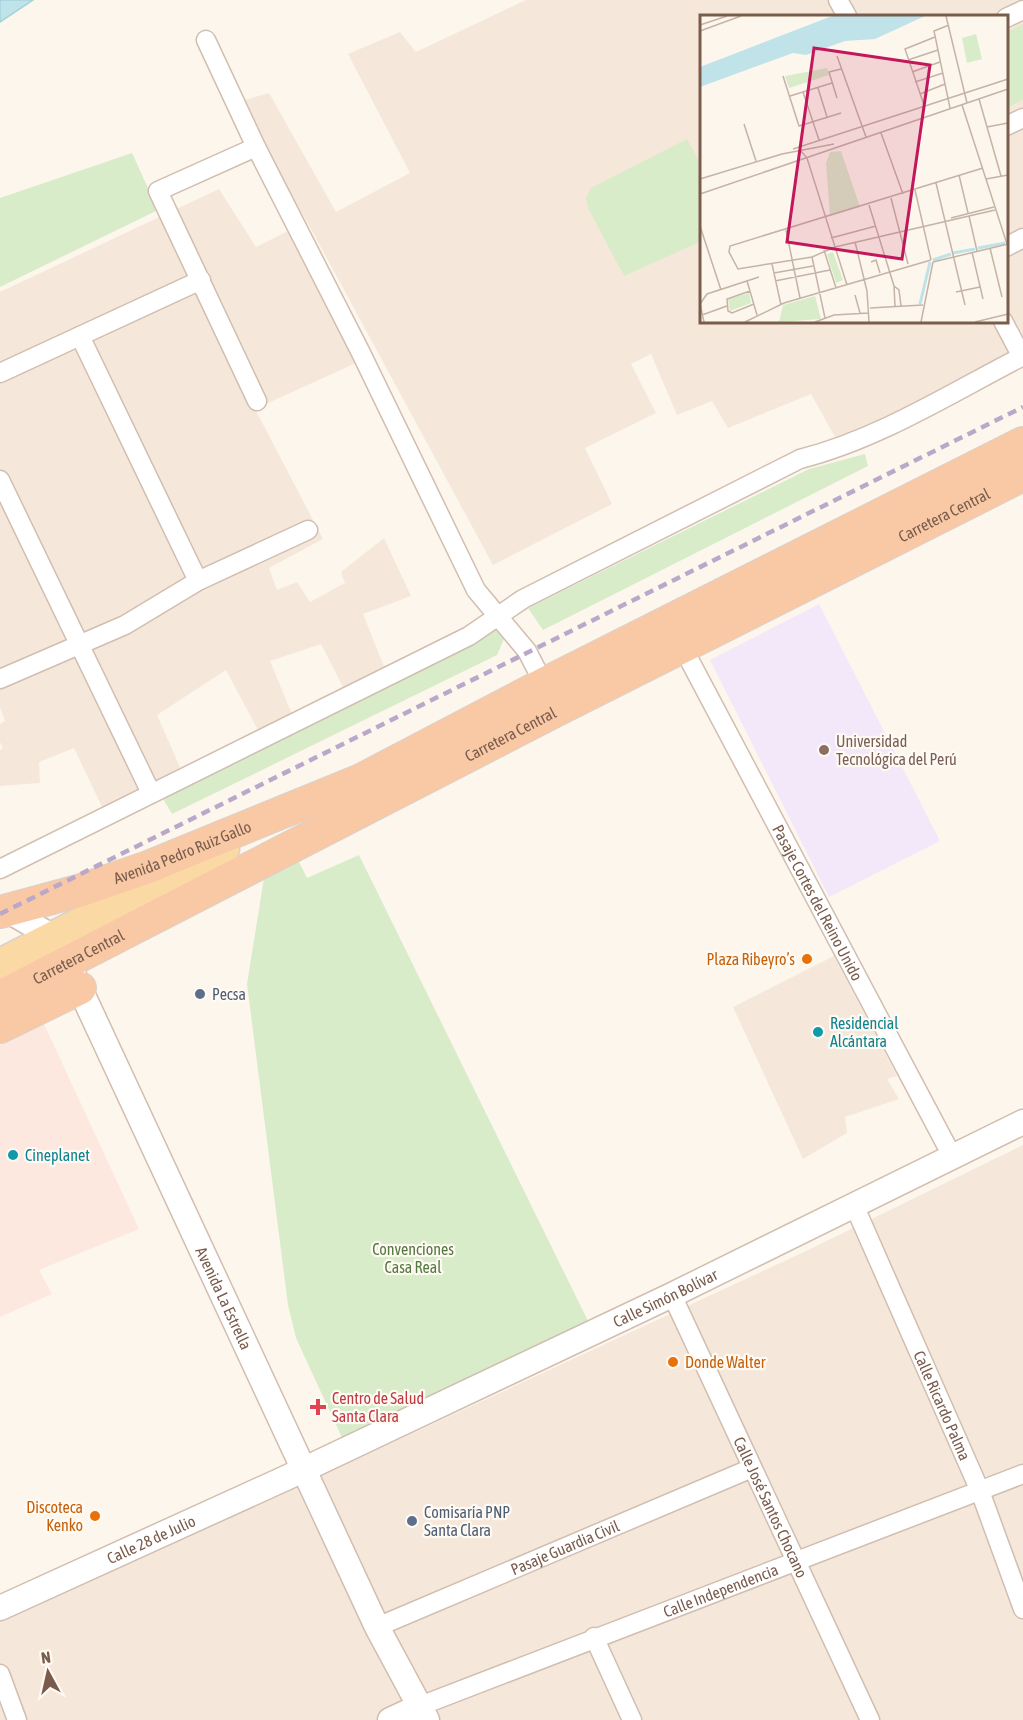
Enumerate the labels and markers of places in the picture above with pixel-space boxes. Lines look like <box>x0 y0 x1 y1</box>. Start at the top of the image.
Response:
place label: Universidad Tecnológica del Perú <box>836 732 957 769</box>
marker: Universidad Tecnológica del Perú <box>817 743 831 757</box>
place label: Plaza Ribeyro’s <box>707 950 795 969</box>
marker: Plaza Ribeyro’s <box>800 952 814 966</box>
place label: Pecsa <box>212 985 246 1003</box>
marker: Pecsa <box>193 987 207 1001</box>
place label: Residencial Alcántara <box>830 1014 899 1050</box>
marker: Residencial Alcántara <box>811 1025 825 1039</box>
place label: Cineplanet <box>25 1146 90 1165</box>
marker: Cineplanet <box>6 1148 20 1162</box>
place label: Donde Walter <box>685 1353 766 1371</box>
marker: Donde Walter <box>666 1355 680 1369</box>
place label: Centro de Salud Santa Clara <box>332 1389 424 1425</box>
marker: Centro de Salud Santa Clara <box>309 1398 327 1416</box>
place label: Discoteca Kenko <box>26 1498 83 1534</box>
place label: Comisaría PNP Santa Clara <box>424 1503 510 1539</box>
marker: Discoteca Kenko <box>88 1509 102 1523</box>
marker: Comisaría PNP Santa Clara <box>405 1514 419 1528</box>

